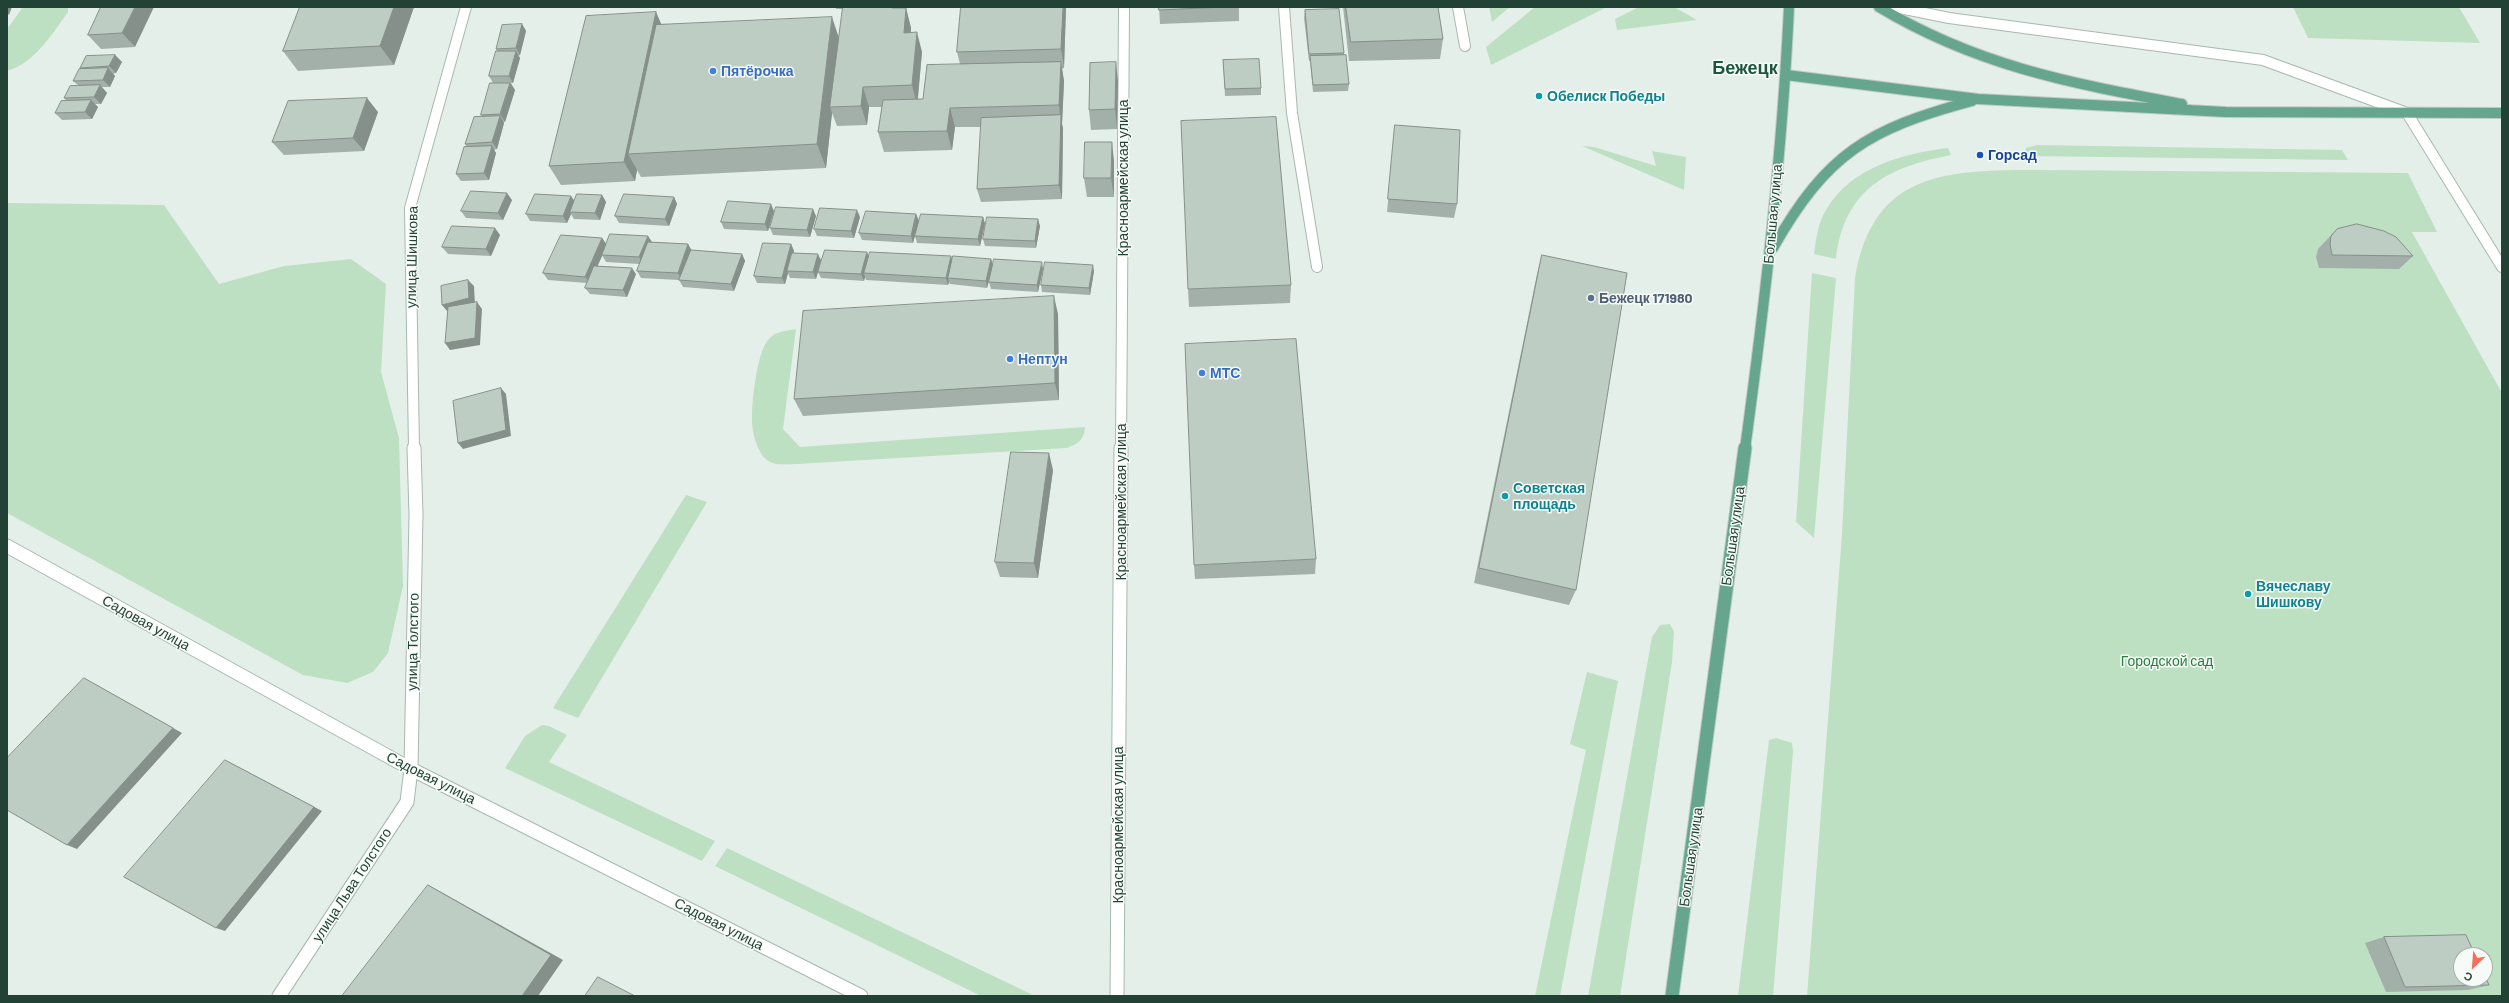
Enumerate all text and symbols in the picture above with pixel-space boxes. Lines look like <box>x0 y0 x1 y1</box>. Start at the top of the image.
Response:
district label: Бежецк <box>1712 57 1778 79</box>
place label: Пятёрочка <box>721 63 794 79</box>
marker: Пятёрочка <box>708 66 718 76</box>
place label: Обелиск Победы <box>1547 88 1665 104</box>
marker: Обелиск Победы <box>1534 91 1544 101</box>
street label: Красноармейская улица <box>1115 99 1131 257</box>
place label: Горсад <box>1988 147 2037 163</box>
marker: Горсад <box>1975 150 1985 160</box>
street label: Большая улица <box>1760 163 1786 265</box>
street label: улица Шишкова <box>403 206 421 308</box>
place label: Бежецк 171980 <box>1599 290 1693 306</box>
marker: Бежецк 171980 <box>1586 293 1596 303</box>
place label: Нептун <box>1018 351 1068 367</box>
marker: Нептун <box>1005 354 1015 364</box>
place label: МТС <box>1210 365 1240 381</box>
marker: МТС <box>1197 368 1207 378</box>
street label: Красноармейская улица <box>1113 423 1129 581</box>
place label: Советская площадь <box>1513 480 1585 512</box>
street label: Большая улица <box>1718 485 1748 587</box>
marker: Советская площадь <box>1500 491 1510 501</box>
place label: Вячеславу Шишкову <box>2256 578 2331 610</box>
marker: Вячеславу Шишкову <box>2243 589 2253 599</box>
street label: Садовая улица <box>99 592 193 654</box>
street label: улица Толстого <box>404 593 422 691</box>
park label: Городской сад <box>2121 653 2213 669</box>
street label: Красноармейская улица <box>1110 746 1126 904</box>
street label: Садовая улица <box>384 748 478 808</box>
street label: Большая улица <box>1676 806 1706 908</box>
street label: улица Льва Толстого <box>309 825 395 945</box>
street label: Садовая улица <box>672 894 766 954</box>
north arrow <box>2453 947 2493 987</box>
text: С <box>2462 970 2474 985</box>

